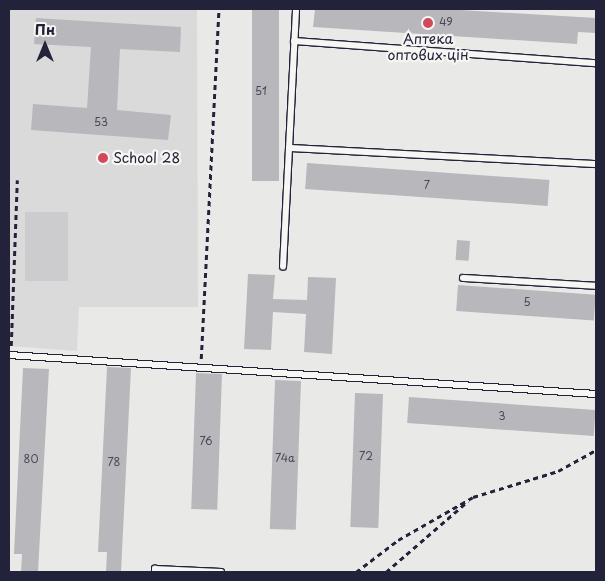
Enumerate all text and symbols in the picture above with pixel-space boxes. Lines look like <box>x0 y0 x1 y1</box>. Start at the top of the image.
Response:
house number: 49 <box>439 15 453 29</box>
marker: Аптека оптових цін <box>422 17 434 29</box>
text: Пн <box>35 19 55 40</box>
north arrow <box>20 20 70 70</box>
place label: Аптека оптових цін <box>387 31 469 64</box>
house number: 51 <box>255 84 267 98</box>
house number: 53 <box>94 115 108 129</box>
place label: School 28 <box>113 150 180 166</box>
marker: School 28 <box>97 152 109 164</box>
house number: 7 <box>424 178 430 192</box>
house number: 5 <box>523 295 531 309</box>
house number: 3 <box>498 409 506 423</box>
house number: 76 <box>199 434 213 448</box>
house number: 72 <box>359 449 373 463</box>
house number: 74а <box>275 451 295 465</box>
house number: 80 <box>24 452 38 466</box>
house number: 78 <box>108 455 120 469</box>

